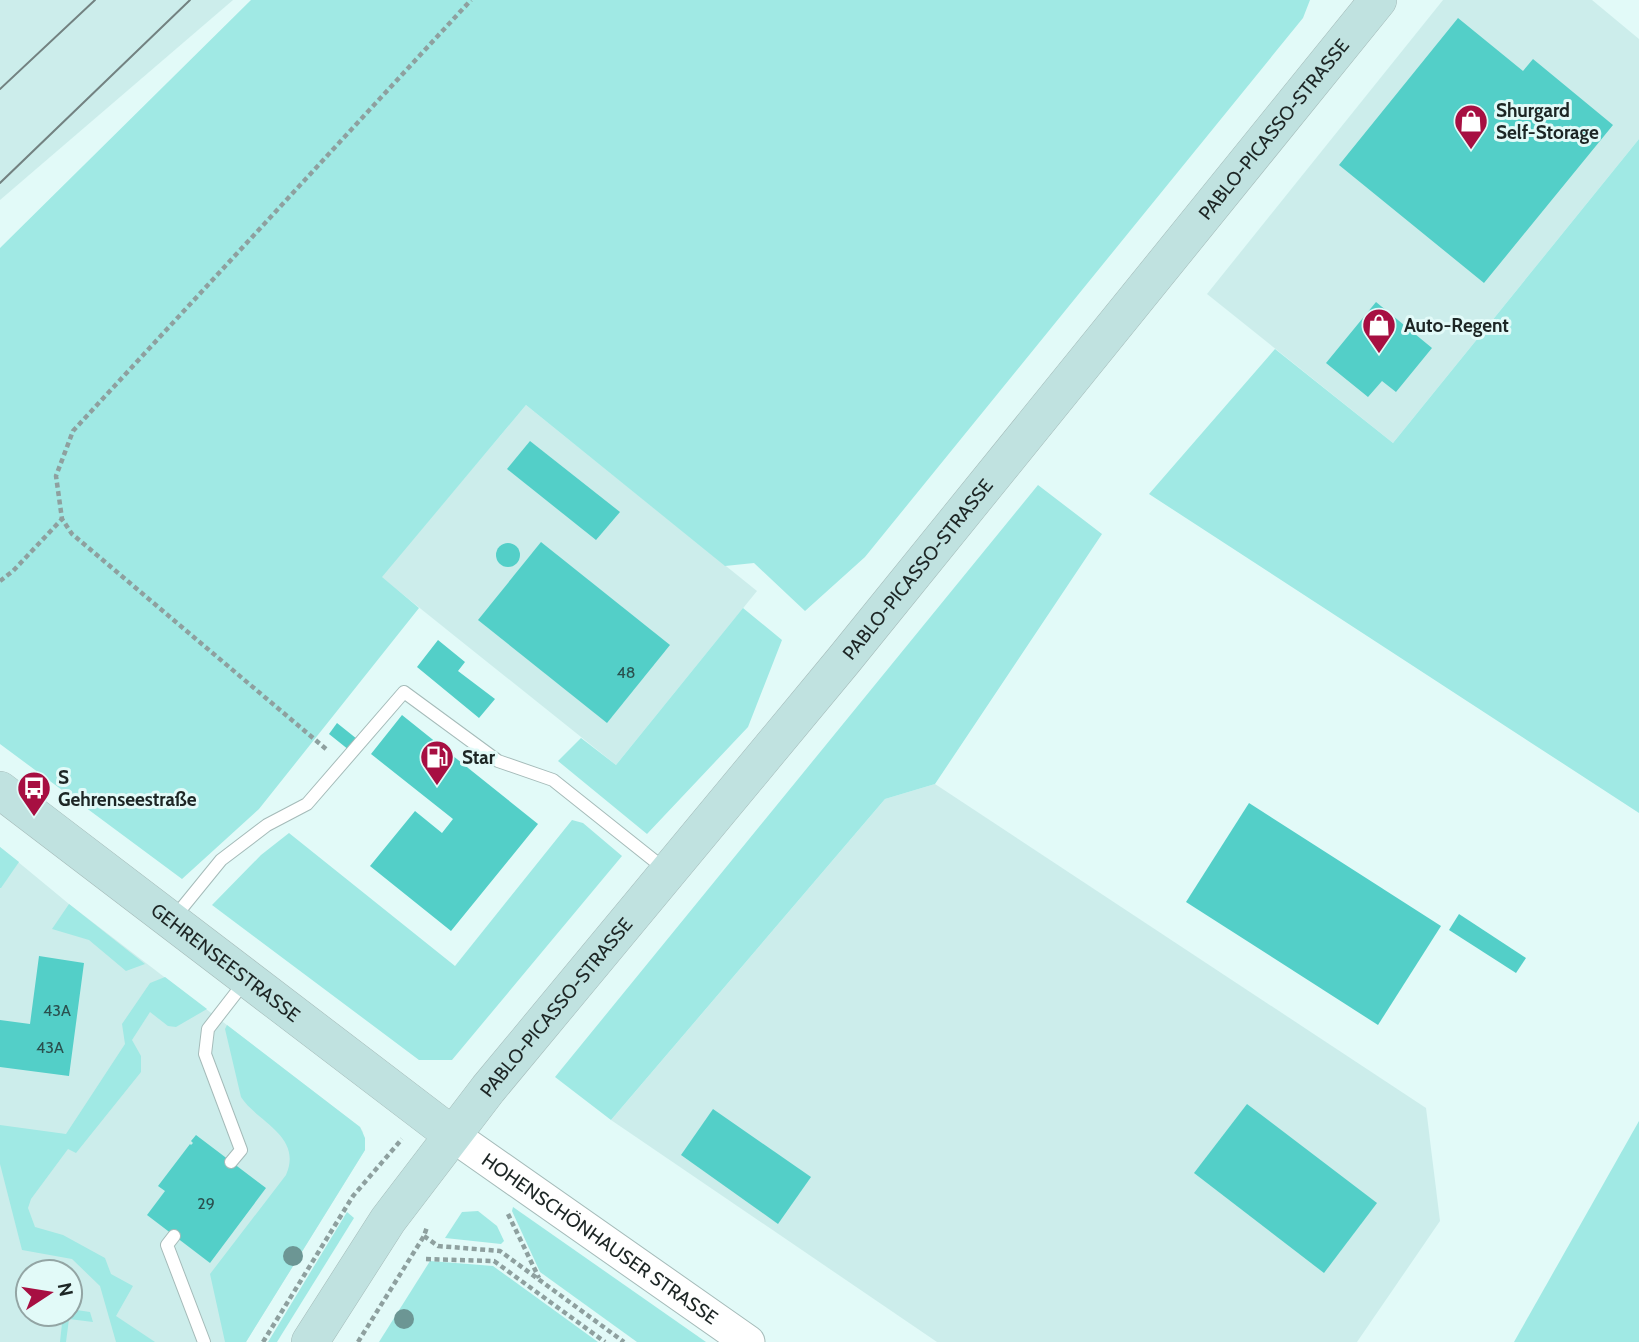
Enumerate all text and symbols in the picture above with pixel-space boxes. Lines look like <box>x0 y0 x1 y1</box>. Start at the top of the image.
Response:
street label: PABLO-PICASSO-STRASSE <box>1194 34 1354 224</box>
place label: Shurgard Self-Storage <box>1496 99 1599 144</box>
shop icon: Shurgard Self-Storage <box>1452 102 1490 151</box>
shop icon: Auto-Regent <box>1360 306 1398 355</box>
place label: Auto-Regent <box>1404 314 1509 337</box>
street label: PABLO-PICASSO-STRASSE <box>838 474 998 664</box>
house number: 48 <box>617 663 635 682</box>
fuel station icon: Star <box>418 738 456 787</box>
place label: Star <box>462 746 496 769</box>
place label: S Gehrenseestraße <box>58 766 197 811</box>
bus stop icon: S Gehrenseestraße <box>15 769 53 818</box>
street label: GEHRENSEESTRASSE <box>146 898 305 1027</box>
street label: PABLO-PICASSO-STRASSE <box>475 913 637 1102</box>
house number: 43A <box>43 1001 71 1020</box>
house number: 43A <box>36 1038 64 1057</box>
street label: HOHENSCHÖNHAUSER STRASSE <box>477 1148 722 1329</box>
house number: 29 <box>197 1194 215 1213</box>
north arrow <box>14 1258 84 1328</box>
text: N <box>52 1281 78 1299</box>

